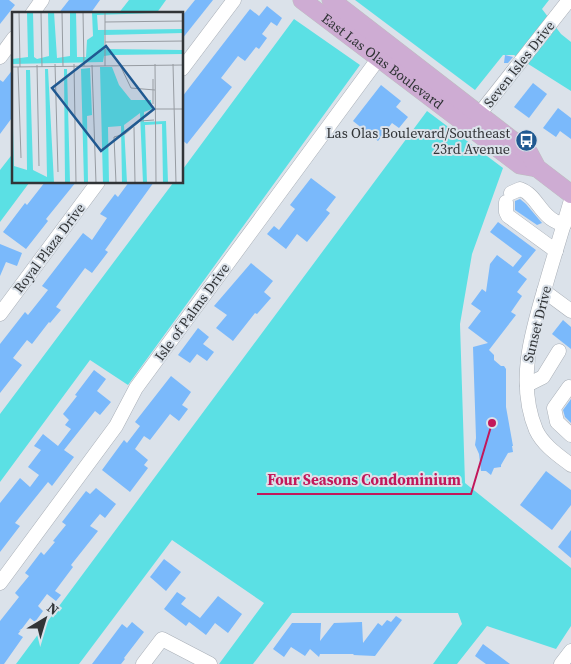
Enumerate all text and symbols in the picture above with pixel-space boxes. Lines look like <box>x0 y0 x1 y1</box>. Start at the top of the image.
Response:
street label: East Las Olas Boulevard <box>317 8 448 114</box>
inset map <box>12 12 184 184</box>
street label: Seven Isles Drive <box>479 16 559 112</box>
place label: Las Olas Boulevard/Southeast 23rd Avenue <box>326 123 510 159</box>
bus stop icon: Las Olas Boulevard/Southeast 23rd Avenue <box>514 129 538 153</box>
street label: Royal Plaza Drive <box>9 199 89 297</box>
street label: Isle of Palms Drive <box>150 259 234 365</box>
street label: Sunset Drive <box>518 284 556 364</box>
callout: Four Seasons Condominium <box>257 464 471 494</box>
text: Four Seasons Condominium <box>267 469 461 490</box>
north arrow <box>20 594 70 644</box>
text: N <box>43 598 63 620</box>

